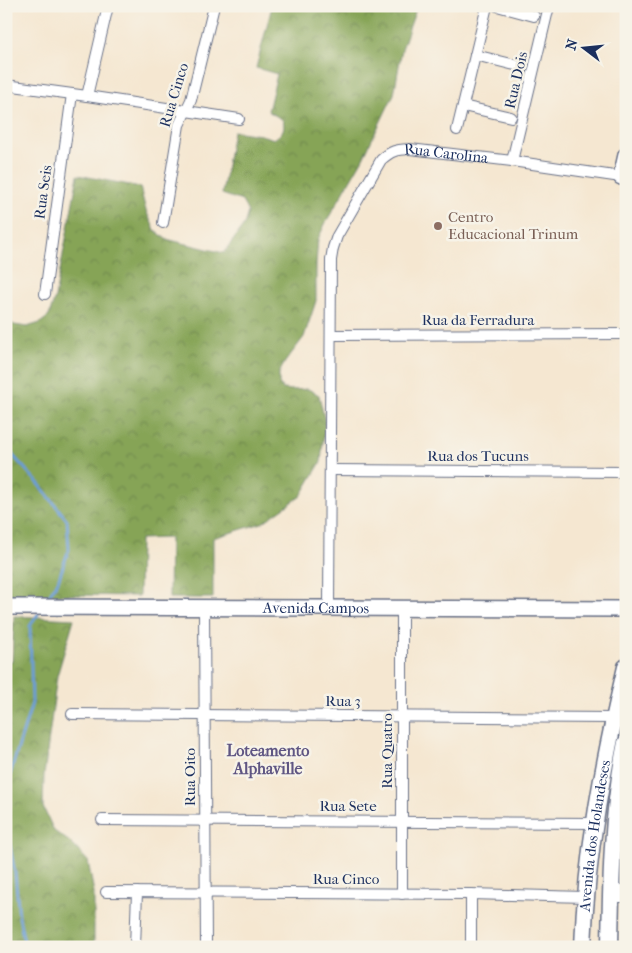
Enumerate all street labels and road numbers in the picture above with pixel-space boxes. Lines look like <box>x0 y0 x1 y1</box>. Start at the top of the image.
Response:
street label: Rua Dois <box>501 49 531 110</box>
street label: Rua Cinco <box>156 60 192 129</box>
street label: Rua Carolina <box>404 140 490 167</box>
street label: Rua Seis <box>30 163 56 220</box>
street label: Rua da Ferradura <box>422 311 535 329</box>
street label: Rua dos Tucuns <box>427 447 529 465</box>
street label: Avenida Campos <box>262 599 370 617</box>
street label: Rua 3 <box>325 692 361 710</box>
street label: Rua Quatro <box>378 713 396 789</box>
street label: Rua Oito <box>181 747 199 806</box>
street label: Avenida dos Holandeses <box>576 758 615 913</box>
street label: Rua Sete <box>319 797 377 815</box>
street label: Rua Cinco <box>313 870 380 888</box>

